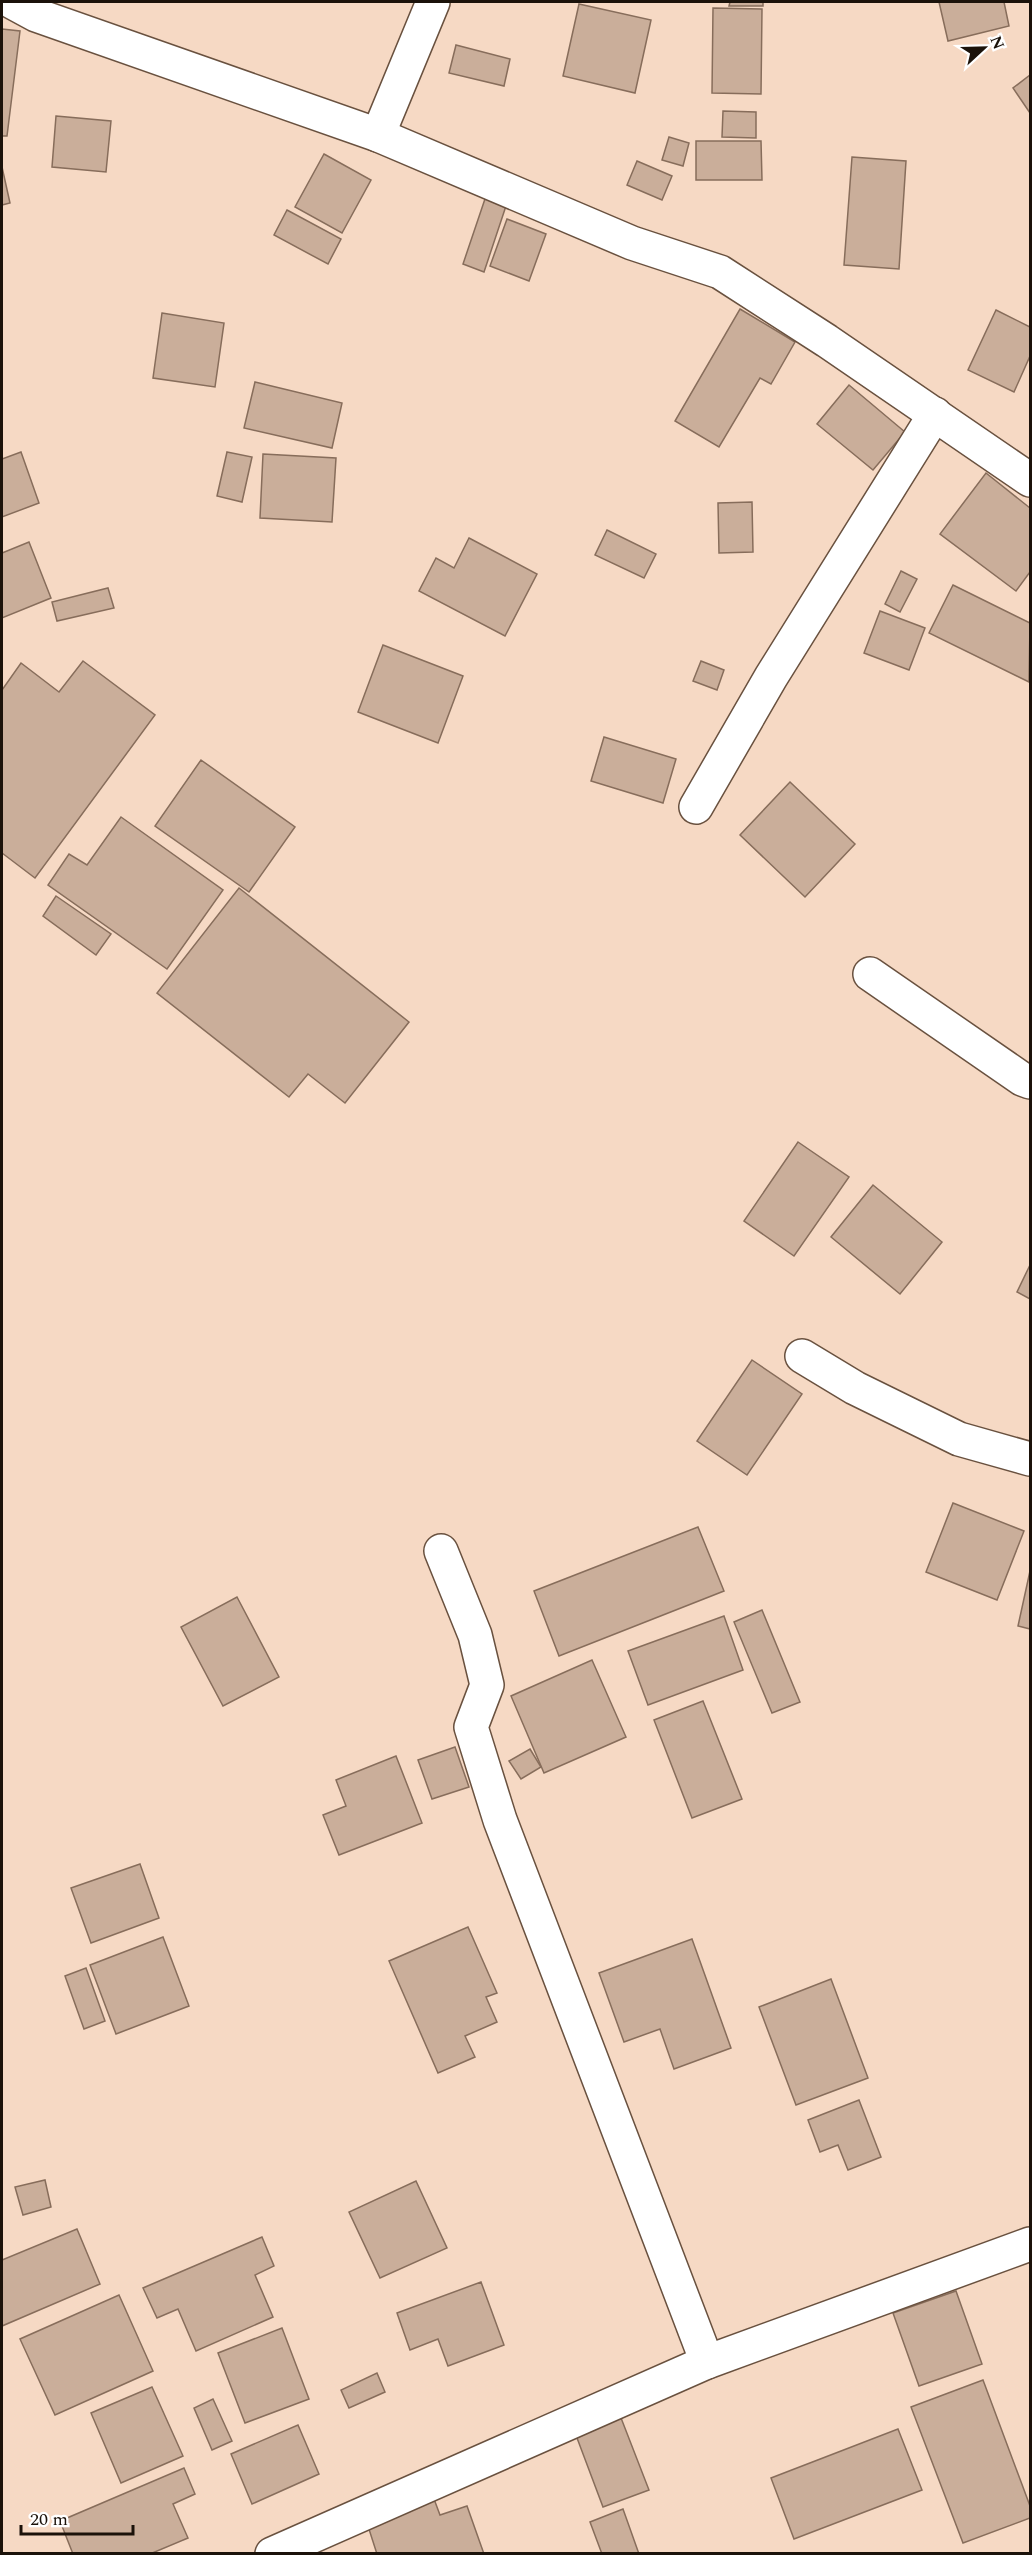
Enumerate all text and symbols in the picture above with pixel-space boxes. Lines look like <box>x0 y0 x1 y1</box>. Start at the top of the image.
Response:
north arrow <box>954 18 1014 78</box>
text: N <box>983 32 1011 53</box>
scale bar <box>21 2498 134 2536</box>
text: 20 m <box>30 2506 68 2533</box>

